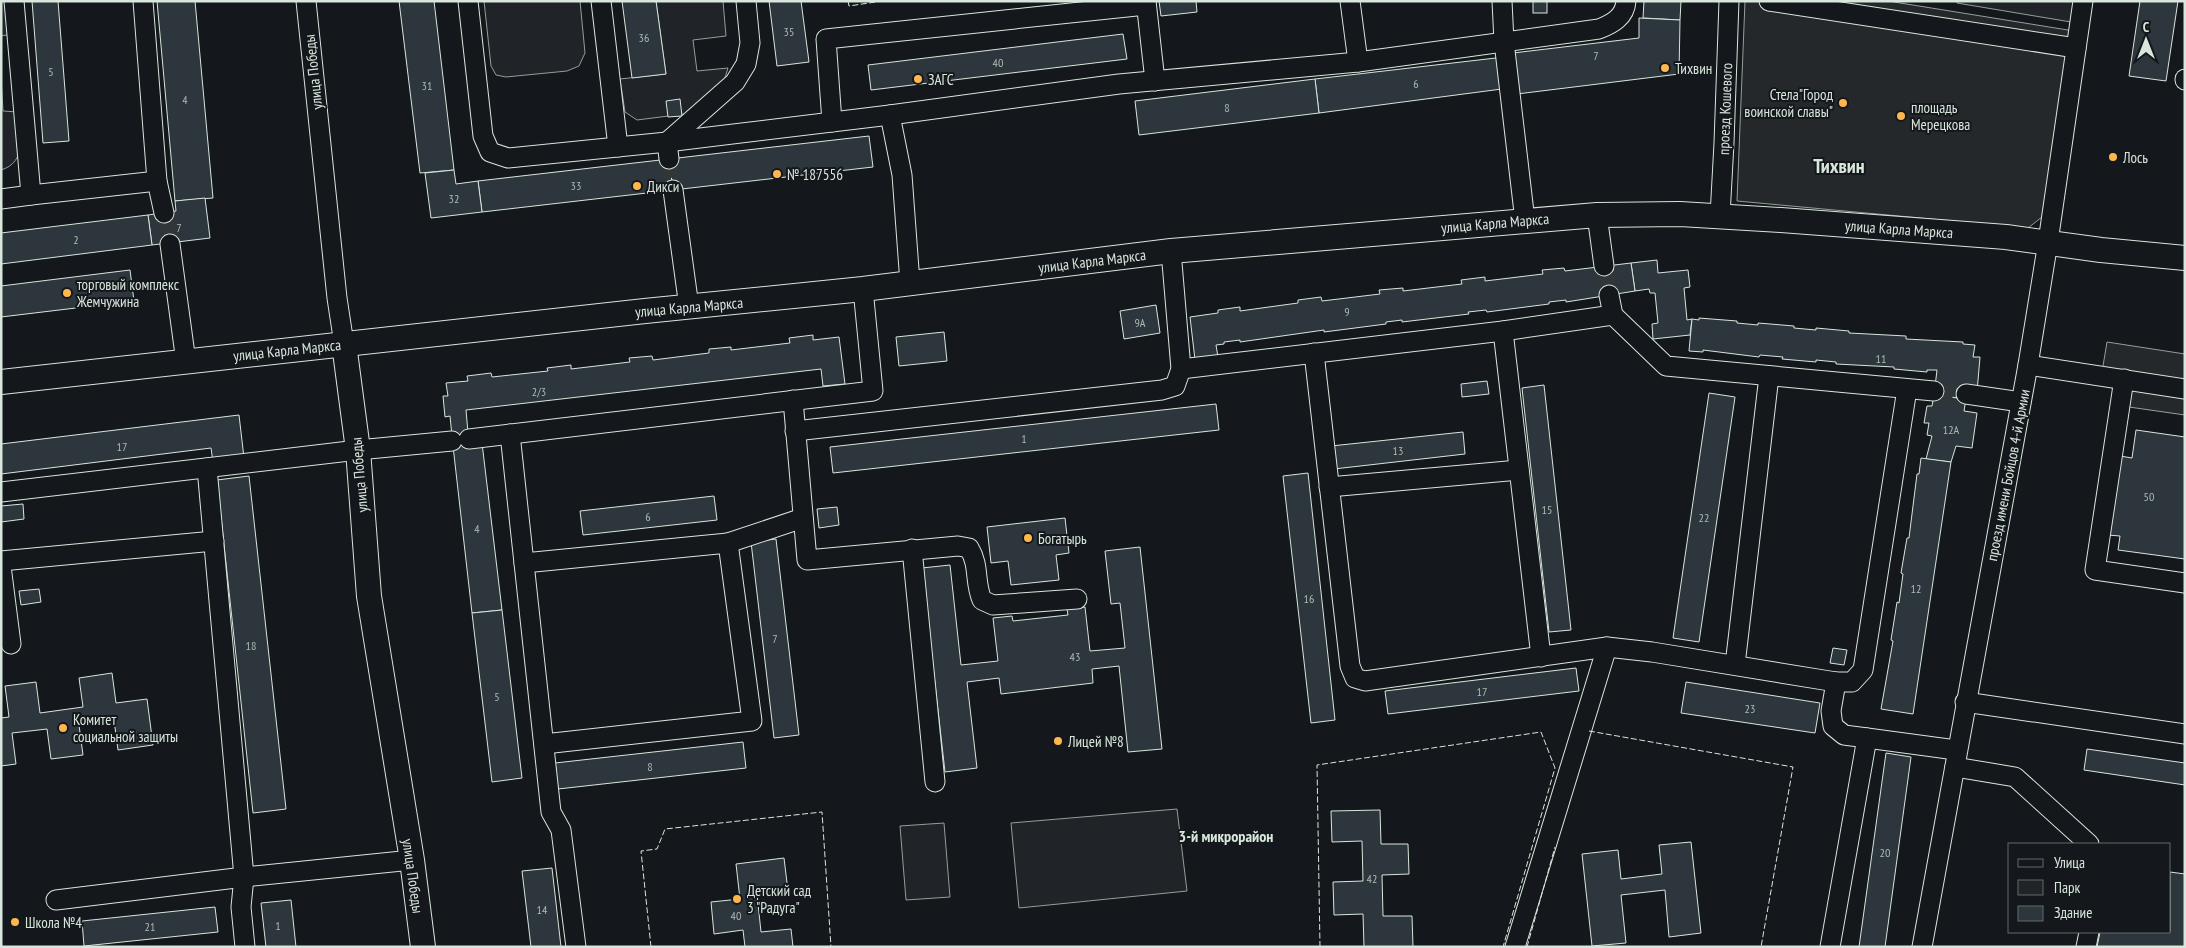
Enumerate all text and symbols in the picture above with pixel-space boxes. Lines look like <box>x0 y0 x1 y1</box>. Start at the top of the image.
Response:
north arrow <box>2121 15 2171 65</box>
text: С <box>2143 18 2150 36</box>
house number: 35 <box>784 24 794 39</box>
house number: 36 <box>639 30 649 45</box>
street label: улица Победы <box>300 34 326 110</box>
house number: 7 <box>1593 48 1599 63</box>
house number: 40 <box>993 55 1003 70</box>
place label: Тихвин <box>1675 59 1712 78</box>
marker: Тихвин <box>1659 62 1671 74</box>
street label: проезд Кошевого <box>1714 63 1736 155</box>
house number: 5 <box>48 64 54 79</box>
place label: ЗАГС <box>928 70 954 89</box>
marker: ЗАГС <box>912 73 924 85</box>
house number: 6 <box>1413 76 1419 91</box>
house number: 31 <box>422 78 432 93</box>
place label: Стела"Город воинской славы" <box>1744 85 1833 121</box>
house number: 4 <box>182 92 188 107</box>
marker: Стела"Город воинской славы" <box>1837 97 1849 109</box>
place label: площадь Мерецкова <box>1911 98 1970 134</box>
house number: 8 <box>1224 100 1230 115</box>
marker: площадь Мерецкова <box>1895 110 1907 122</box>
place label: Лось <box>2122 148 2148 167</box>
marker: Лось <box>2107 151 2119 163</box>
district label: Тихвин <box>1813 153 1865 179</box>
place label: № 187556 <box>787 165 843 184</box>
marker: № 187556 <box>771 168 783 180</box>
place label: Дикси <box>647 177 679 196</box>
house number: 33 <box>571 178 581 193</box>
marker: Дикси <box>631 180 643 192</box>
house number: 32 <box>449 191 459 206</box>
street label: улица Карла Маркса <box>1440 209 1550 237</box>
street label: улица Карла Маркса <box>1844 216 1954 242</box>
house number: 7 <box>176 220 182 235</box>
house number: 2 <box>73 232 79 247</box>
street label: улица Карла Маркса <box>1037 245 1147 277</box>
place label: торговый комплекс Жемчужина <box>76 275 180 311</box>
marker: торговый комплекс Жемчужина <box>61 287 73 299</box>
street label: улица Карла Маркса <box>634 293 744 321</box>
house number: 9 <box>1344 304 1350 319</box>
house number: 9А <box>1134 315 1146 330</box>
street label: улица Карла Маркса <box>232 335 342 365</box>
house number: 11 <box>1876 351 1886 366</box>
house number: 2/3 <box>532 384 546 399</box>
street label: проезд имени Бойцов 4-й Армии <box>1982 387 2034 563</box>
house number: 12А <box>1943 422 1960 437</box>
house number: 1 <box>1021 431 1027 446</box>
street label: улица Победы <box>346 437 372 513</box>
house number: 17 <box>117 439 127 454</box>
house number: 13 <box>1393 443 1403 458</box>
house number: 50 <box>2144 489 2154 504</box>
house number: 15 <box>1542 502 1552 517</box>
house number: 6 <box>645 509 651 524</box>
house number: 22 <box>1699 510 1709 525</box>
house number: 4 <box>474 521 480 536</box>
place label: Богатырь <box>1038 529 1087 548</box>
marker: Богатырь <box>1022 532 1034 544</box>
house number: 12 <box>1911 581 1921 596</box>
house number: 16 <box>1304 591 1314 606</box>
house number: 7 <box>772 631 778 646</box>
house number: 18 <box>246 638 256 653</box>
house number: 43 <box>1070 649 1080 664</box>
house number: 17 <box>1477 684 1487 699</box>
house number: 5 <box>494 689 500 704</box>
house number: 23 <box>1745 701 1755 716</box>
place label: Комитет социальной защиты <box>73 710 178 746</box>
marker: Комитет социальной защиты <box>57 722 69 734</box>
place label: Лицей №8 <box>1067 732 1124 751</box>
marker: Лицей №8 <box>1052 735 1064 747</box>
house number: 8 <box>647 759 653 774</box>
district label: 3-й микрорайон <box>1179 826 1273 846</box>
street label: улица Победы <box>398 837 428 915</box>
legend <box>2008 843 2171 933</box>
house number: 20 <box>1880 845 1890 860</box>
text: Улица <box>2054 853 2085 872</box>
house number: 42 <box>1367 871 1377 886</box>
text: Парк <box>2054 878 2080 897</box>
place label: Детский сад 3 "Радуга" <box>747 881 812 917</box>
marker: Детский сад 3 "Радуга" <box>731 893 743 905</box>
house number: 14 <box>537 902 548 917</box>
text: Здание <box>2054 903 2092 922</box>
house number: 40 <box>731 908 741 923</box>
place label: Школа №4 <box>25 913 82 932</box>
marker: Школа №4 <box>9 916 21 928</box>
house number: 1 <box>275 918 281 933</box>
house number: 21 <box>145 919 155 934</box>

